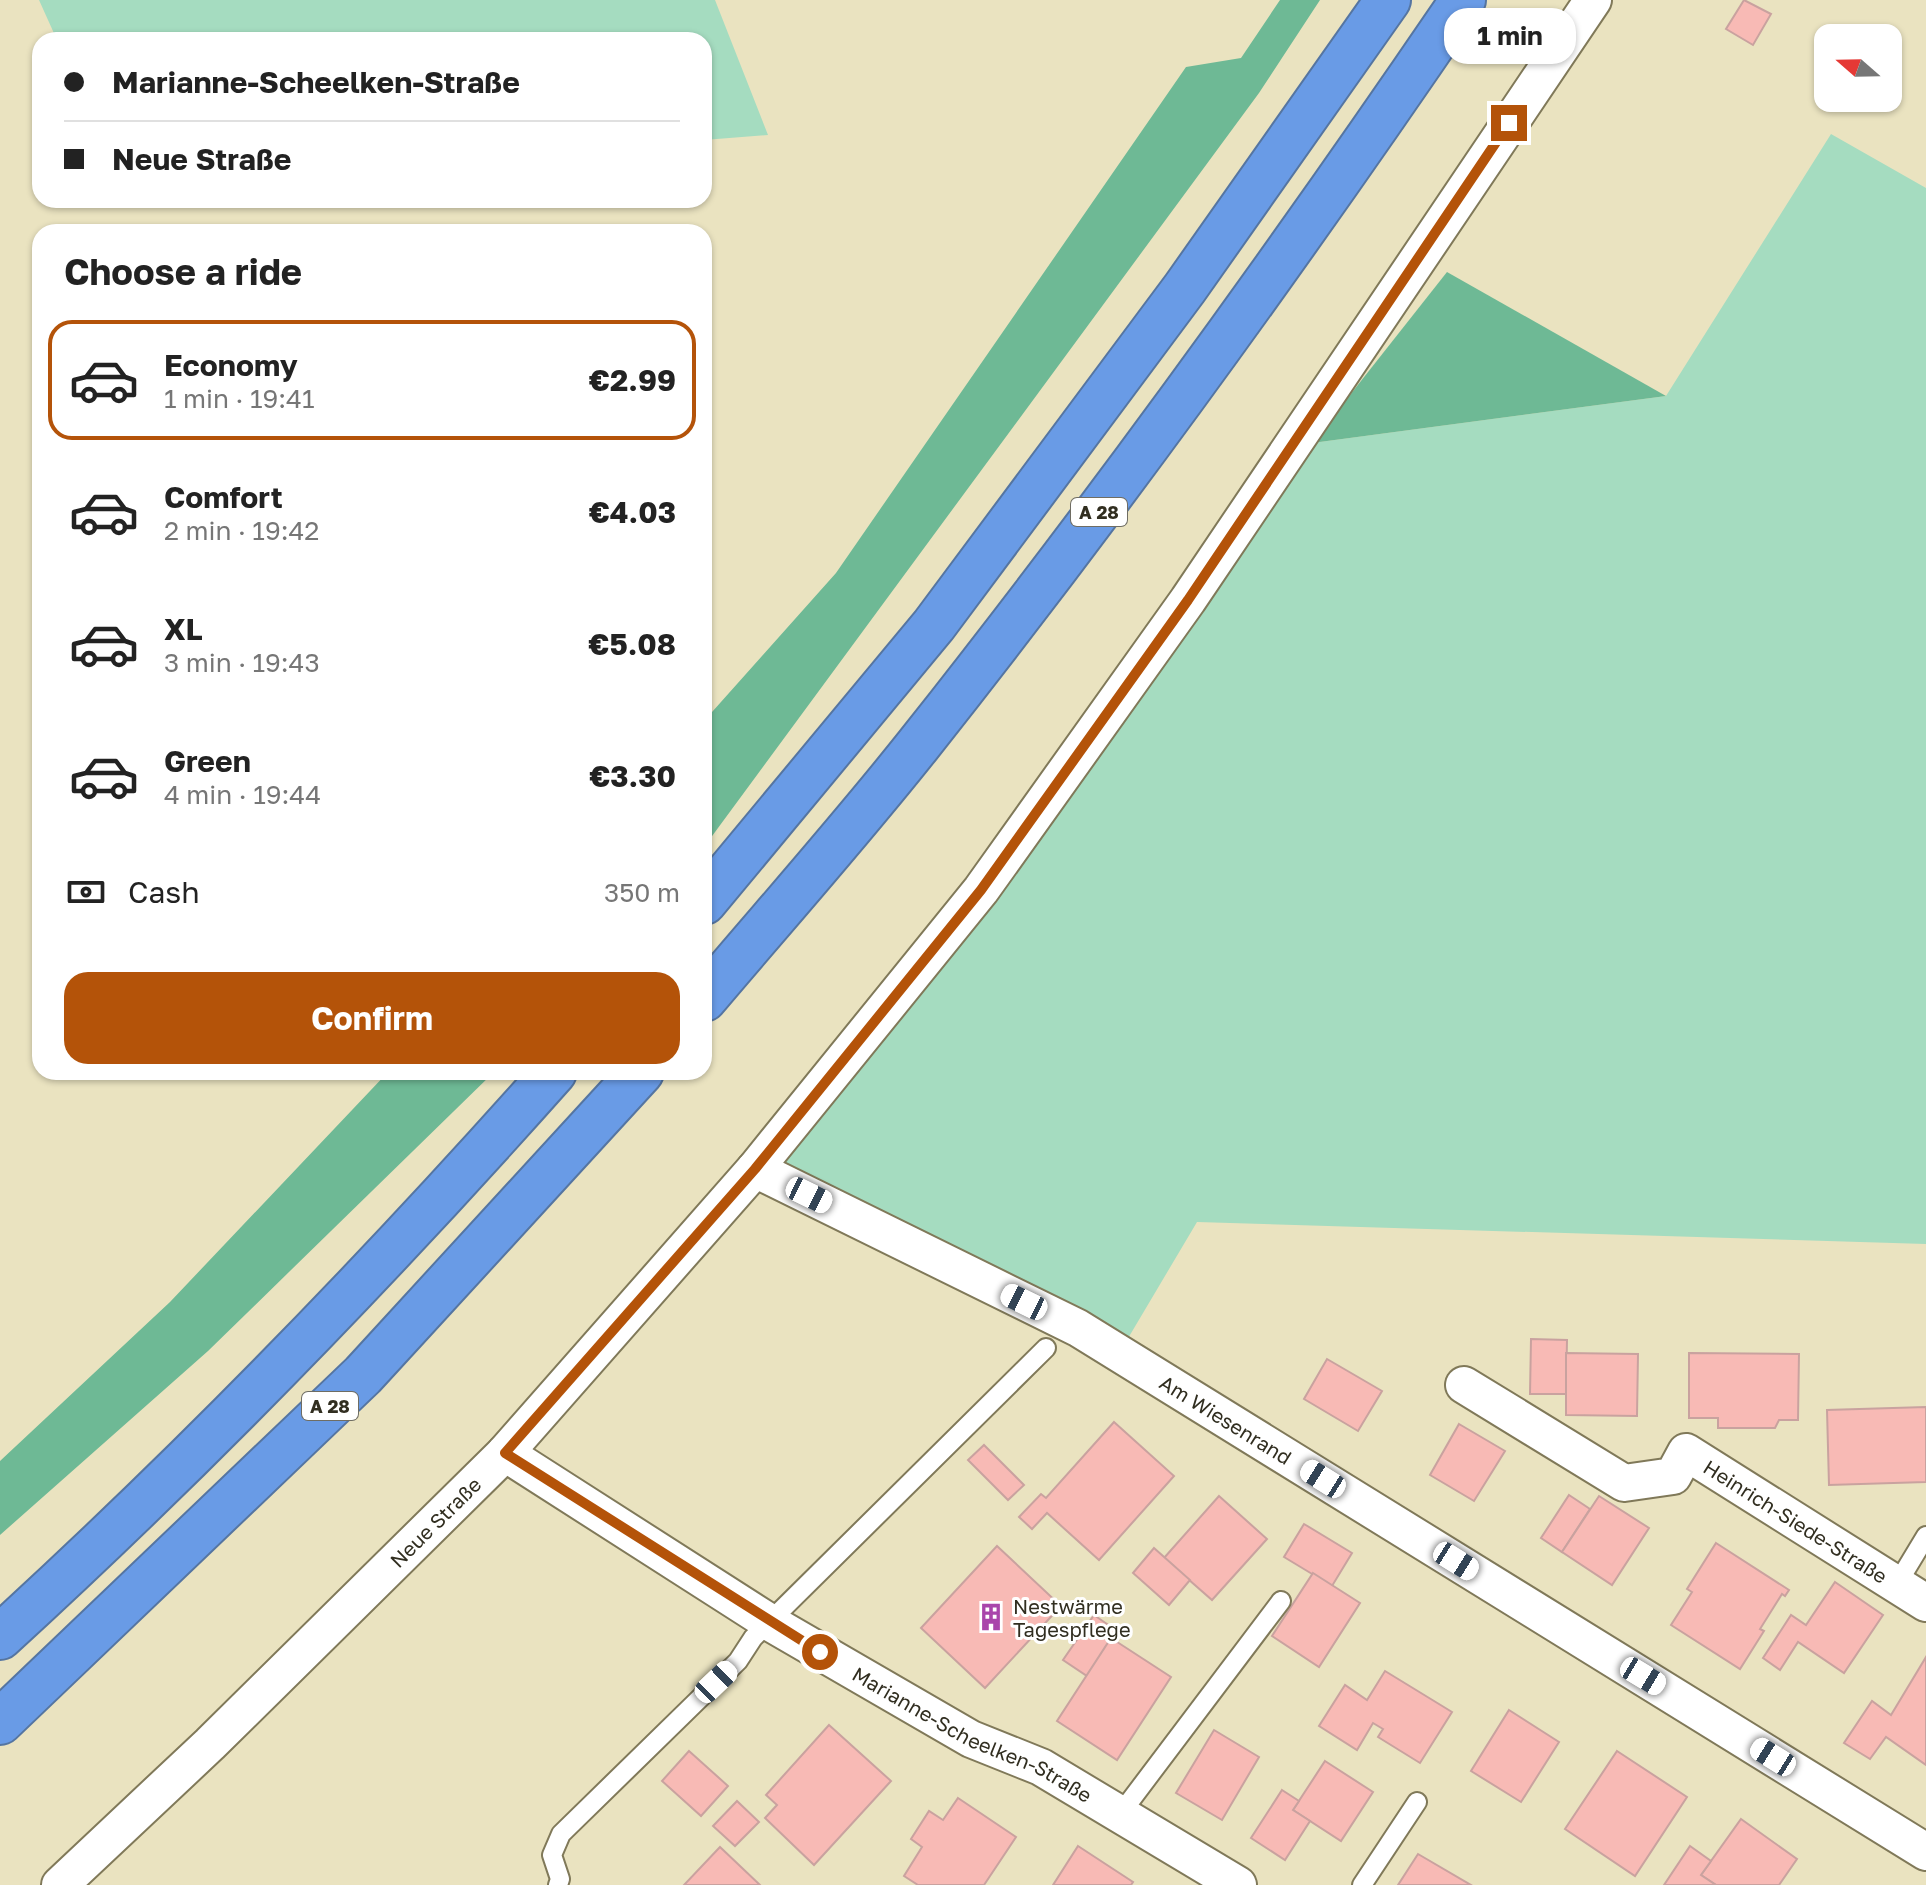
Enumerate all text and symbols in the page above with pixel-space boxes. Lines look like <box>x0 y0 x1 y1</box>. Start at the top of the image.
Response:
callout: 1 min <box>1443 7 1575 63</box>
text: 1 min <box>1477 20 1543 51</box>
north arrow <box>1814 24 1902 112</box>
map controls <box>1814 24 1902 112</box>
text: Marianne-Scheelken-Straße <box>112 64 520 100</box>
route end <box>1491 105 1527 141</box>
text: Neue Straße <box>112 141 292 177</box>
text: Choose a ride <box>64 250 302 293</box>
icon: car <box>68 344 140 416</box>
text: Economy <box>164 347 298 383</box>
text: €2.99 <box>589 362 676 398</box>
text: 1 min · 19:41 <box>164 383 315 414</box>
icon: car <box>68 476 140 548</box>
text: Comfort <box>164 479 283 515</box>
text: €4.03 <box>589 494 676 530</box>
road number: A 28 <box>1071 498 1127 526</box>
text: 2 min · 19:42 <box>164 515 319 546</box>
icon: car <box>68 608 140 680</box>
text: XL <box>164 611 203 647</box>
text: €5.08 <box>588 626 676 662</box>
text: 3 min · 19:43 <box>164 647 320 678</box>
icon: car <box>68 740 140 812</box>
text: Green <box>164 743 251 779</box>
text: €3.30 <box>589 758 676 794</box>
text: 4 min · 19:44 <box>164 779 321 810</box>
icon: cash <box>64 870 108 914</box>
text: Cash <box>128 874 200 910</box>
text: 350 m <box>604 877 680 908</box>
button: Confirm <box>64 972 680 1064</box>
car <box>782 1174 836 1216</box>
car <box>997 1281 1051 1323</box>
street label: Am Wiesenrand <box>1156 1370 1296 1469</box>
road number: A 28 <box>302 1392 358 1420</box>
street label: Heinrich-Siede-Straße <box>1699 1454 1892 1588</box>
car <box>1296 1456 1350 1502</box>
street label: Neue Straße <box>385 1472 486 1572</box>
car <box>1429 1538 1483 1584</box>
place label: Nestwärme Tagespflege <box>1013 1594 1131 1641</box>
building icon: Nestwärme Tagespflege <box>976 1602 1006 1632</box>
route start <box>802 1634 838 1670</box>
car <box>1616 1653 1670 1699</box>
car <box>690 1657 742 1707</box>
street label: Marianne-Scheelken-Straße <box>848 1661 1096 1807</box>
car <box>1746 1734 1800 1780</box>

